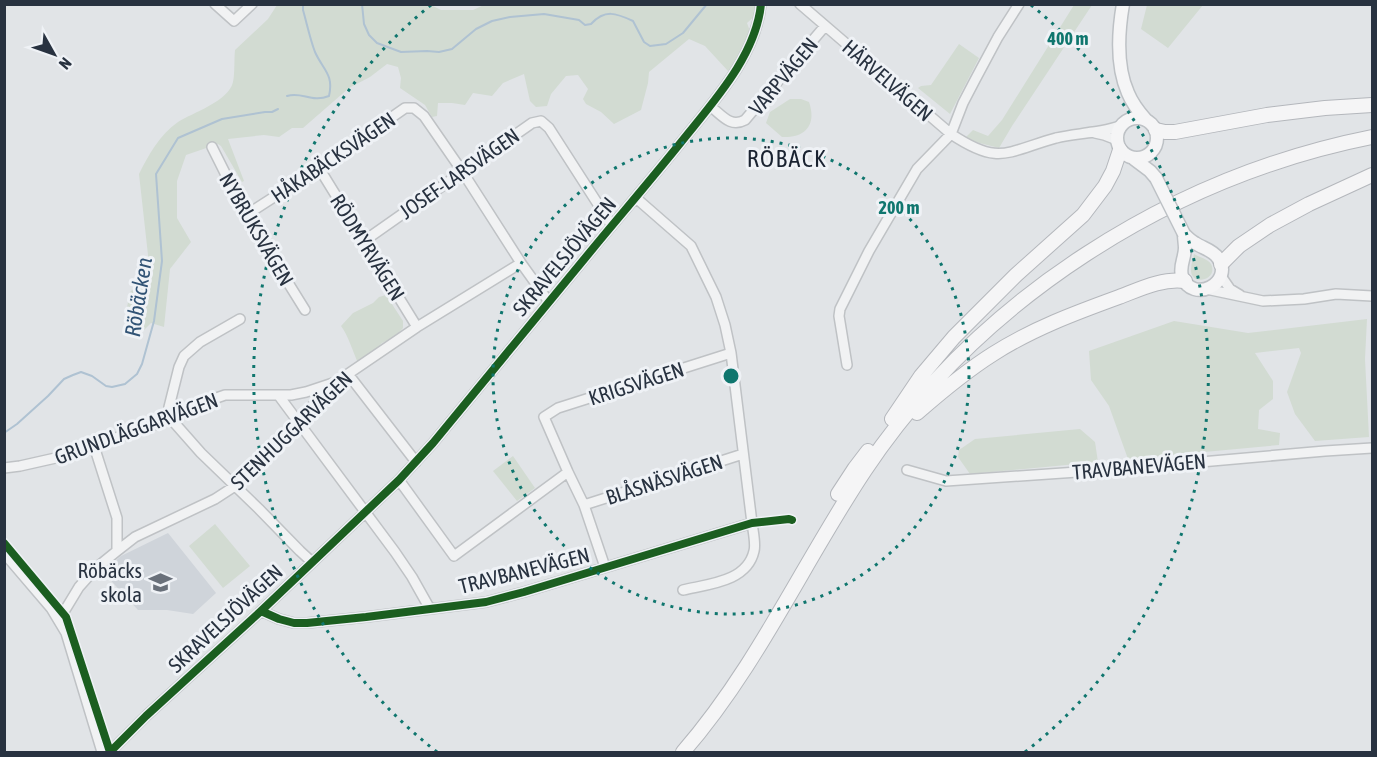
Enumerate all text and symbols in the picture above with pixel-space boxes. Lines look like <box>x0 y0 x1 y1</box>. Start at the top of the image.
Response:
north arrow <box>24 24 84 84</box>
text: 400 m <box>1047 28 1088 49</box>
street label: VARPVÄGEN <box>744 32 822 120</box>
street label: HÄRVELVÄGEN <box>838 34 938 126</box>
text: N <box>56 54 75 73</box>
street label: HÅKABÄCKSVÄGEN <box>266 107 400 207</box>
street label: JOSEF-LARSVÄGEN <box>394 123 524 223</box>
district label: RÖBÄCK <box>747 145 827 172</box>
street label: NYBRUKSVÄGEN <box>215 168 299 290</box>
street label: RÖDMYRVÄGEN <box>326 189 410 305</box>
street label: SKRAVELSJÖVÄGEN <box>508 192 620 320</box>
text: 200 m <box>879 197 919 218</box>
water label: Röbäcken <box>119 255 157 339</box>
street label: KRIGSVÄGEN <box>585 356 687 410</box>
street label: STENHUGGARVÄGEN <box>225 366 357 494</box>
centre of rings <box>721 366 741 386</box>
street label: GRUNDLÄGGARVÄGEN <box>51 387 221 469</box>
street label: TRAVBANEVÄGEN <box>1071 448 1207 484</box>
street label: BLÅSNÄSVÄGEN <box>603 449 725 509</box>
street label: TRAVBANEVÄGEN <box>456 542 592 598</box>
place label: Röbäcks skola <box>77 558 142 606</box>
street label: SKRAVELSJÖVÄGEN <box>163 559 287 677</box>
school or university icon: Röbäcks skola <box>147 569 173 595</box>

